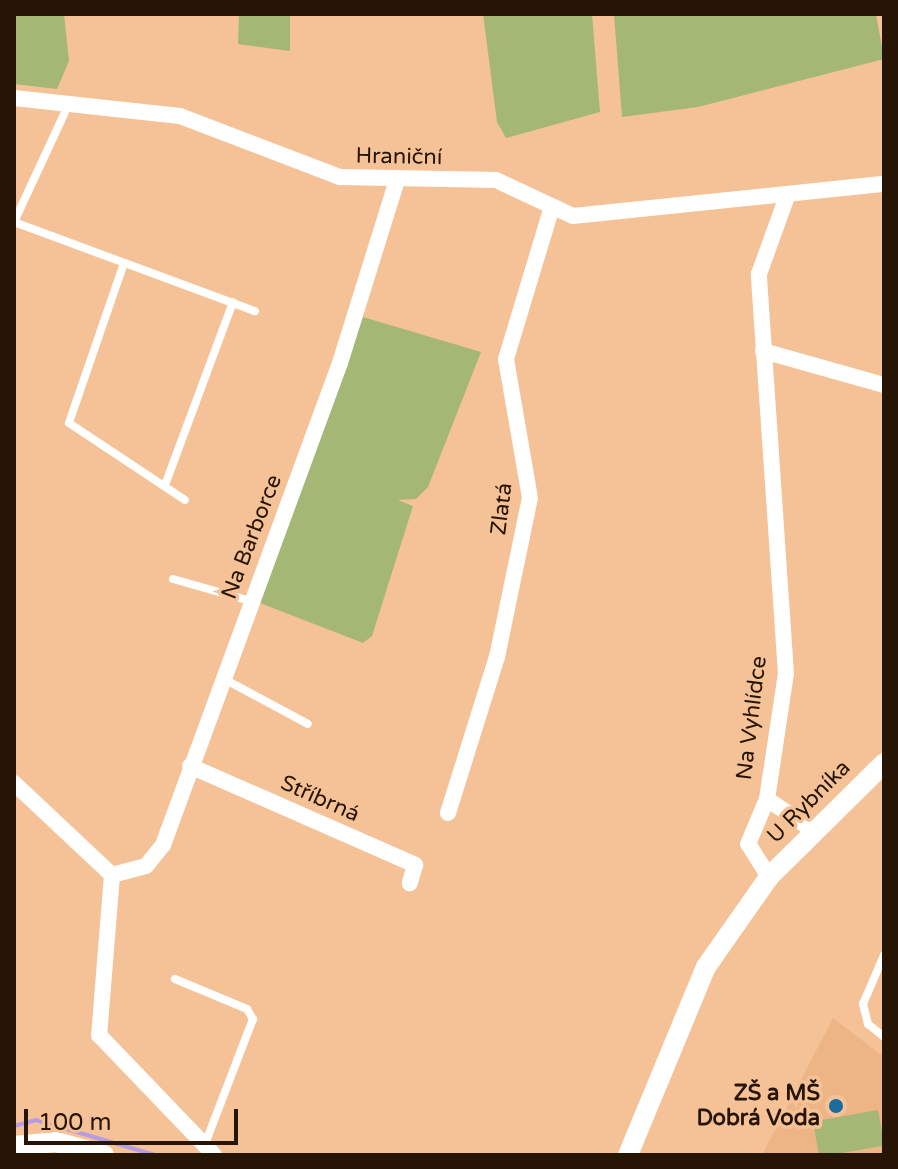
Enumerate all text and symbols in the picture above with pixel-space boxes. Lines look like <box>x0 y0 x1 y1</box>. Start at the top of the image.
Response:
street label: Hraniční <box>355 143 443 171</box>
street label: Na Barborce <box>216 471 288 603</box>
street label: Zlatá <box>486 481 518 537</box>
street label: Na Vyhlídce <box>731 654 773 782</box>
street label: U Rybníka <box>762 755 856 849</box>
street label: Stříbrná <box>277 770 363 828</box>
place label: ZŠ a MŠ Dobrá Voda <box>696 1080 820 1132</box>
scale bar <box>28 1093 242 1143</box>
marker: ZŠ a MŠ Dobrá Voda <box>827 1097 845 1115</box>
text: 100 m <box>38 1108 112 1137</box>

